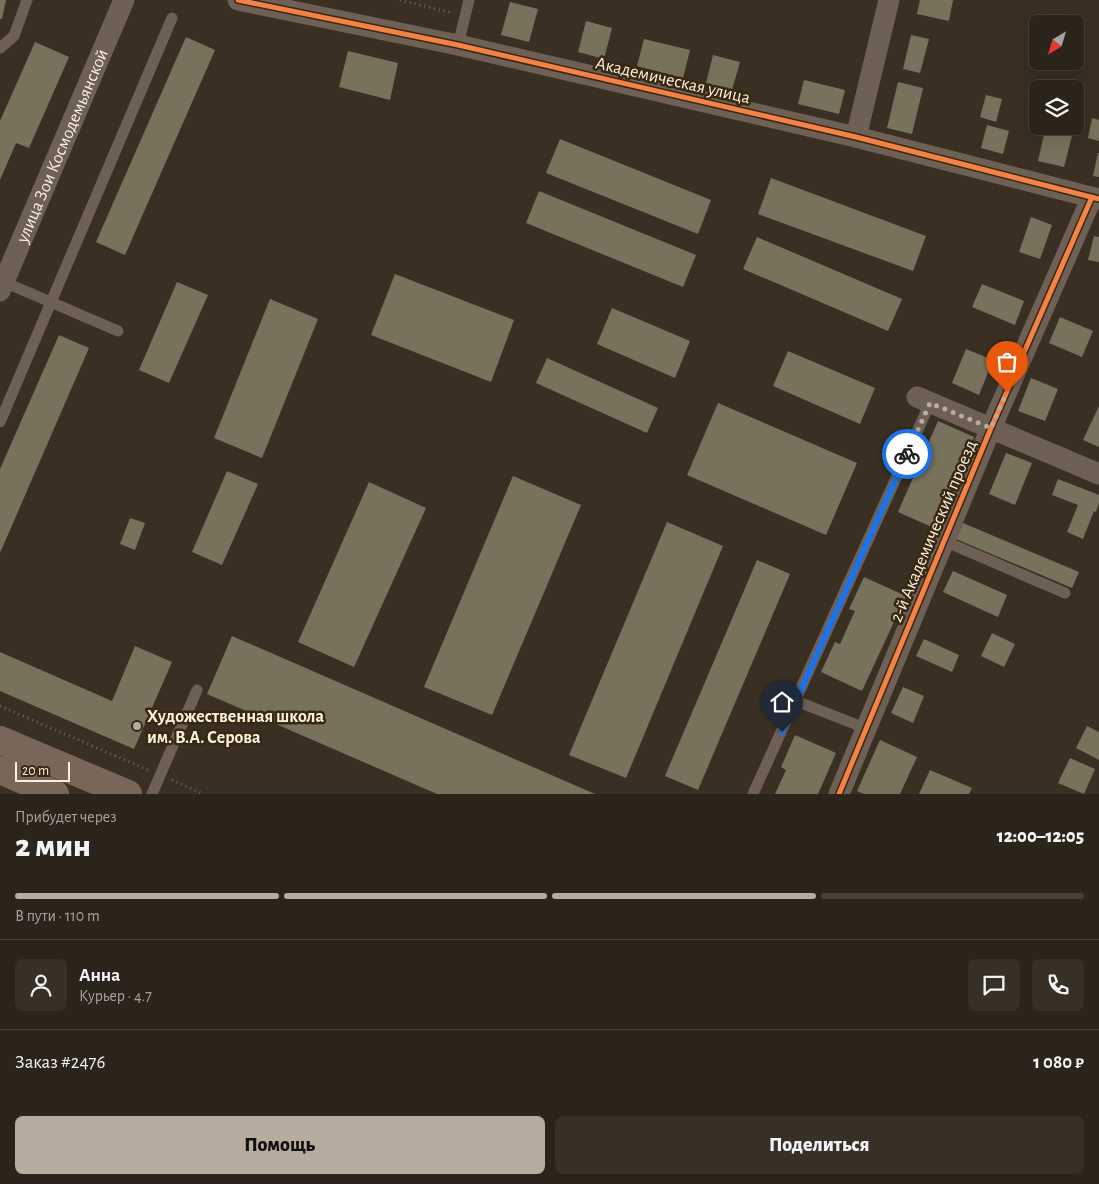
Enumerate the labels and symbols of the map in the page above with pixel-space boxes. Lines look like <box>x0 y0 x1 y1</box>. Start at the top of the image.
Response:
north arrow <box>1029 15 1084 70</box>
street label: улица Зои Космодемьянской <box>13 47 112 246</box>
street label: Академическая улица <box>594 54 752 108</box>
pin <box>986 341 1028 392</box>
courier <box>882 429 932 479</box>
street label: 2-й Академический проезд <box>887 438 981 625</box>
pin <box>761 681 803 732</box>
place label: Художественная школа им. В.А. Серова <box>147 708 324 747</box>
marker: Художественная школа им. В.А. Серова <box>131 720 143 732</box>
scale bar <box>15 759 70 782</box>

